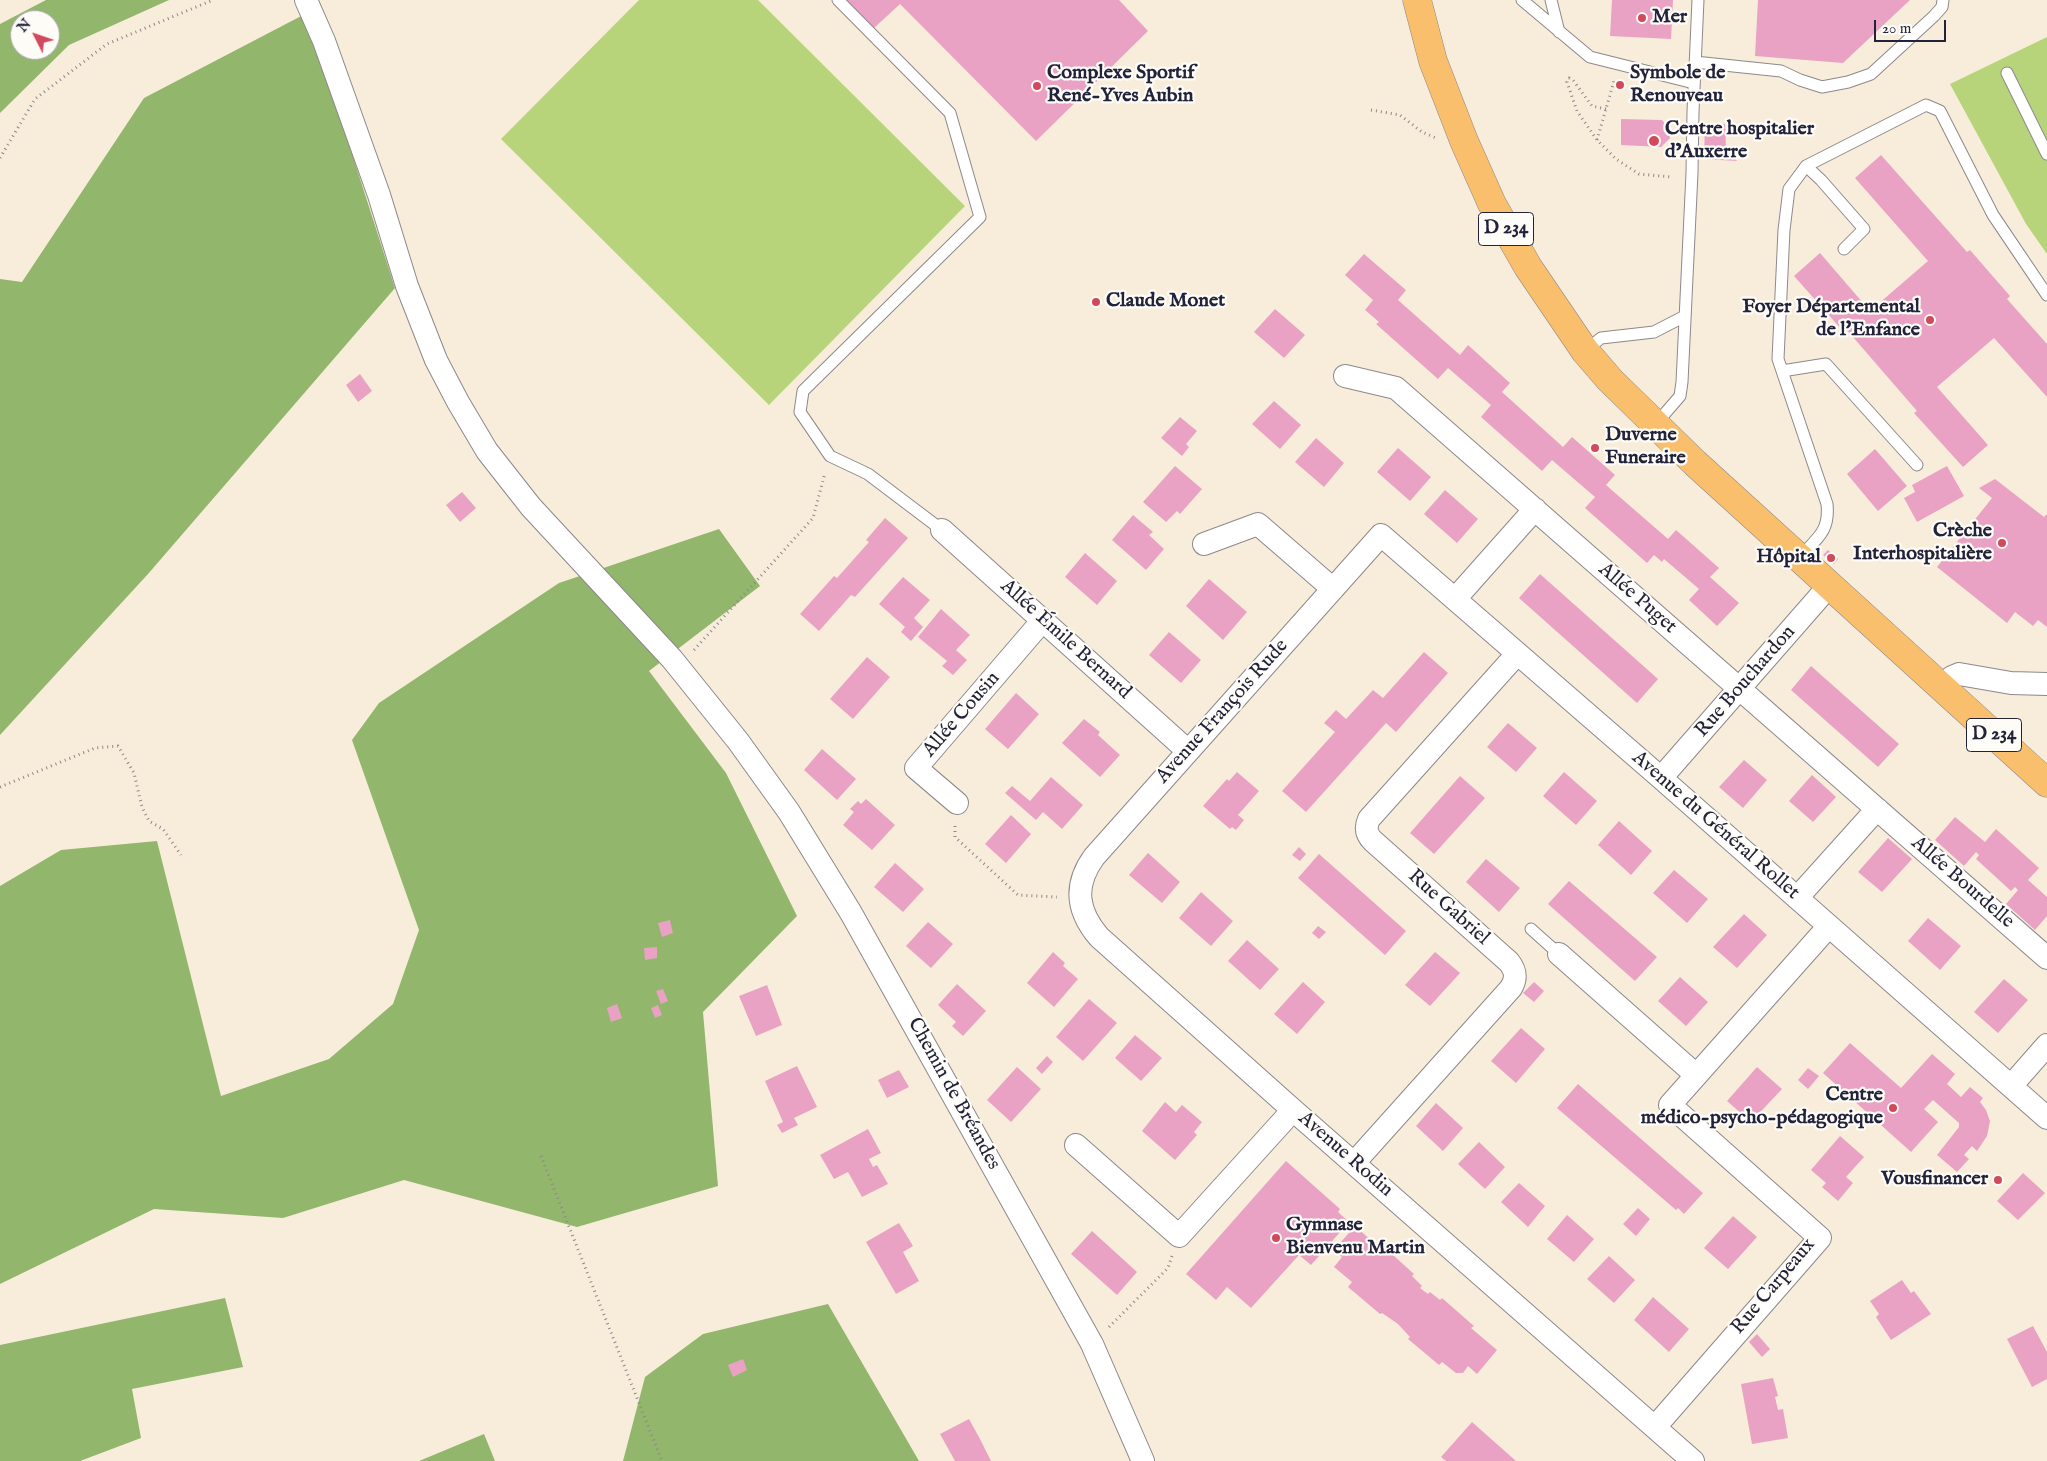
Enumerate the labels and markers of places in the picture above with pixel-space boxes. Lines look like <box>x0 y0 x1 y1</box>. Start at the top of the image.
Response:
place label: Mer <box>1652 6 1687 30</box>
marker: Mer <box>1636 12 1648 24</box>
place label: Complexe Sportif René-Yves Aubin <box>1047 62 1195 109</box>
place label: Symbole de Renouveau <box>1630 62 1725 109</box>
marker: Symbole de Renouveau <box>1614 79 1626 91</box>
marker: Complexe Sportif René-Yves Aubin <box>1031 80 1043 92</box>
place label: Centre hospitalier d’Auxerre <box>1665 118 1814 165</box>
marker: Centre hospitalier d’Auxerre <box>1647 134 1661 148</box>
place label: Claude Monet <box>1106 290 1225 314</box>
marker: Claude Monet <box>1090 296 1102 308</box>
place label: Foyer Départemental de l'Enfance <box>1742 296 1920 343</box>
marker: Foyer Départemental de l'Enfance <box>1924 314 1936 326</box>
place label: Duverne Funeraire <box>1605 424 1686 471</box>
marker: Duverne Funeraire <box>1589 442 1601 454</box>
place label: Crèche Interhospitalière <box>1853 520 1992 567</box>
marker: Crèche Interhospitalière <box>1996 537 2008 549</box>
place label: Hôpital <box>1756 546 1821 570</box>
marker: Hôpital <box>1825 552 1837 564</box>
place label: Centre médico-psycho-pédagogique <box>1641 1084 1883 1131</box>
marker: Centre médico-psycho-pédagogique <box>1887 1102 1899 1114</box>
place label: Vousfinancer <box>1881 1168 1988 1192</box>
marker: Vousfinancer <box>1992 1174 2004 1186</box>
place label: Gymnase Bienvenu Martin <box>1286 1214 1425 1261</box>
marker: Gymnase Bienvenu Martin <box>1270 1232 1282 1244</box>

